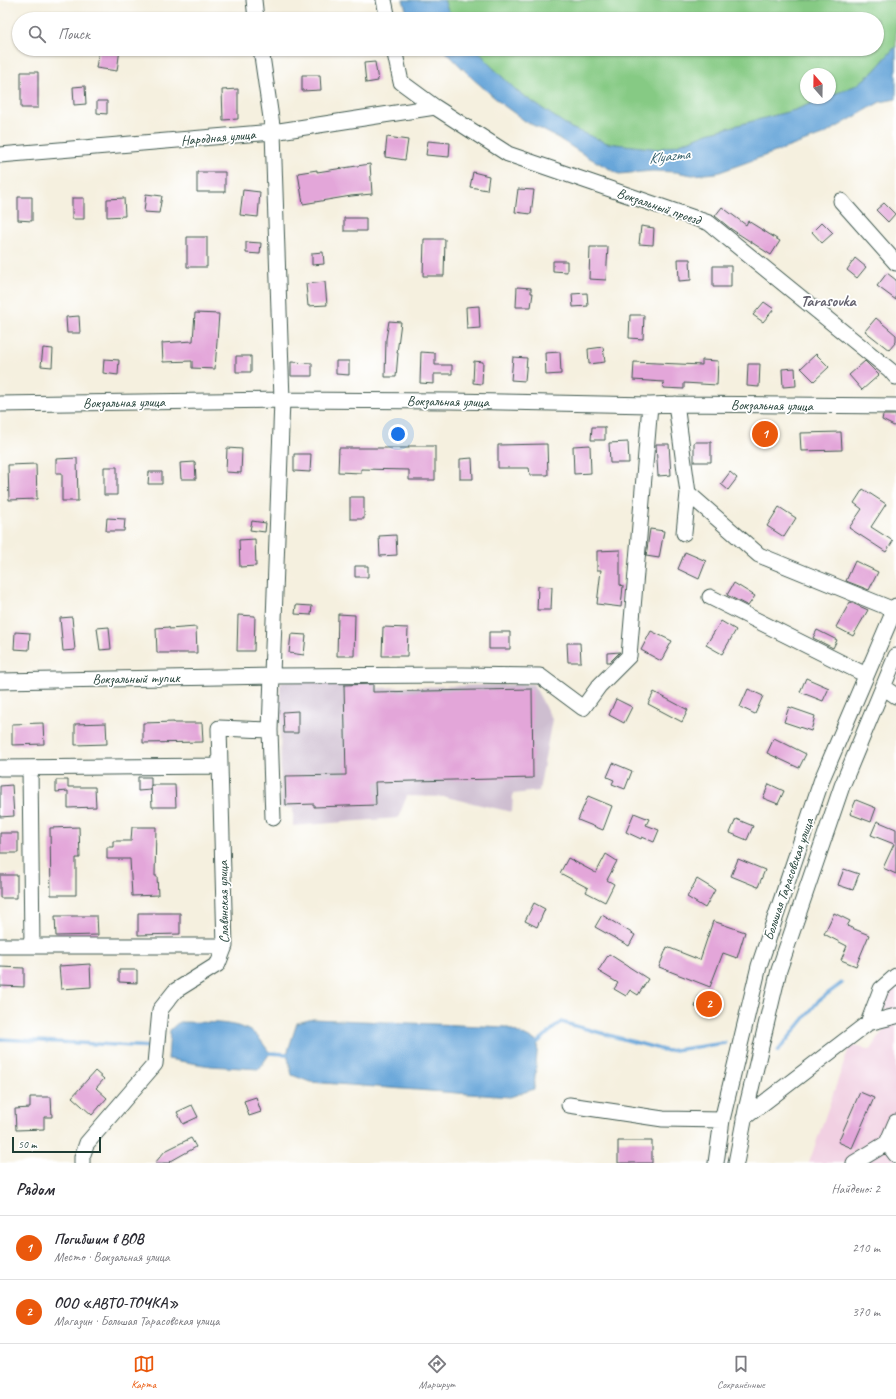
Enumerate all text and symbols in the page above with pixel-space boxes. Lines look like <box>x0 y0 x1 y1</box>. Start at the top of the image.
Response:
search box <box>12 12 884 56</box>
icon: search <box>26 23 48 45</box>
text: Поиск <box>58 25 90 44</box>
north arrow <box>800 68 836 104</box>
street label: Народная улица <box>180 126 257 149</box>
water label: Klyazma <box>648 144 693 168</box>
street label: Вокзальный проезд <box>615 184 705 229</box>
district label: Tarasovka <box>800 291 857 311</box>
street label: Вокзальная улица <box>407 392 490 411</box>
street label: Вокзальная улица <box>83 393 166 412</box>
street label: Вокзальная улица <box>731 396 814 415</box>
pin: 1 <box>752 419 778 449</box>
your location <box>388 424 408 444</box>
street label: Вокзальный тупик <box>92 669 181 688</box>
street label: Большая Тарасовская улица <box>760 815 818 942</box>
street label: Славянская улица <box>214 860 233 943</box>
pin: 2 <box>696 989 722 1019</box>
scale bar <box>12 1135 101 1154</box>
text: 50 m <box>18 1137 37 1151</box>
text: Рядом <box>16 1179 54 1200</box>
text: Найдено: 2 <box>832 1181 880 1197</box>
text: Погибшим в ВОВ <box>54 1230 144 1249</box>
text: 1 <box>26 1240 32 1256</box>
text: 210 m <box>852 1240 880 1256</box>
text: Место · Вокзальная улица <box>54 1249 170 1265</box>
text: ООО «АВТО-ТОЧКА» <box>54 1294 178 1313</box>
text: 2 <box>26 1304 32 1320</box>
text: 370 m <box>852 1304 880 1320</box>
text: Магазин · Большая Тарасовская улица <box>54 1313 220 1329</box>
tab: Карта <box>131 1353 156 1391</box>
tab: Маршрут <box>419 1353 455 1391</box>
tab: Сохранённые <box>717 1353 765 1391</box>

